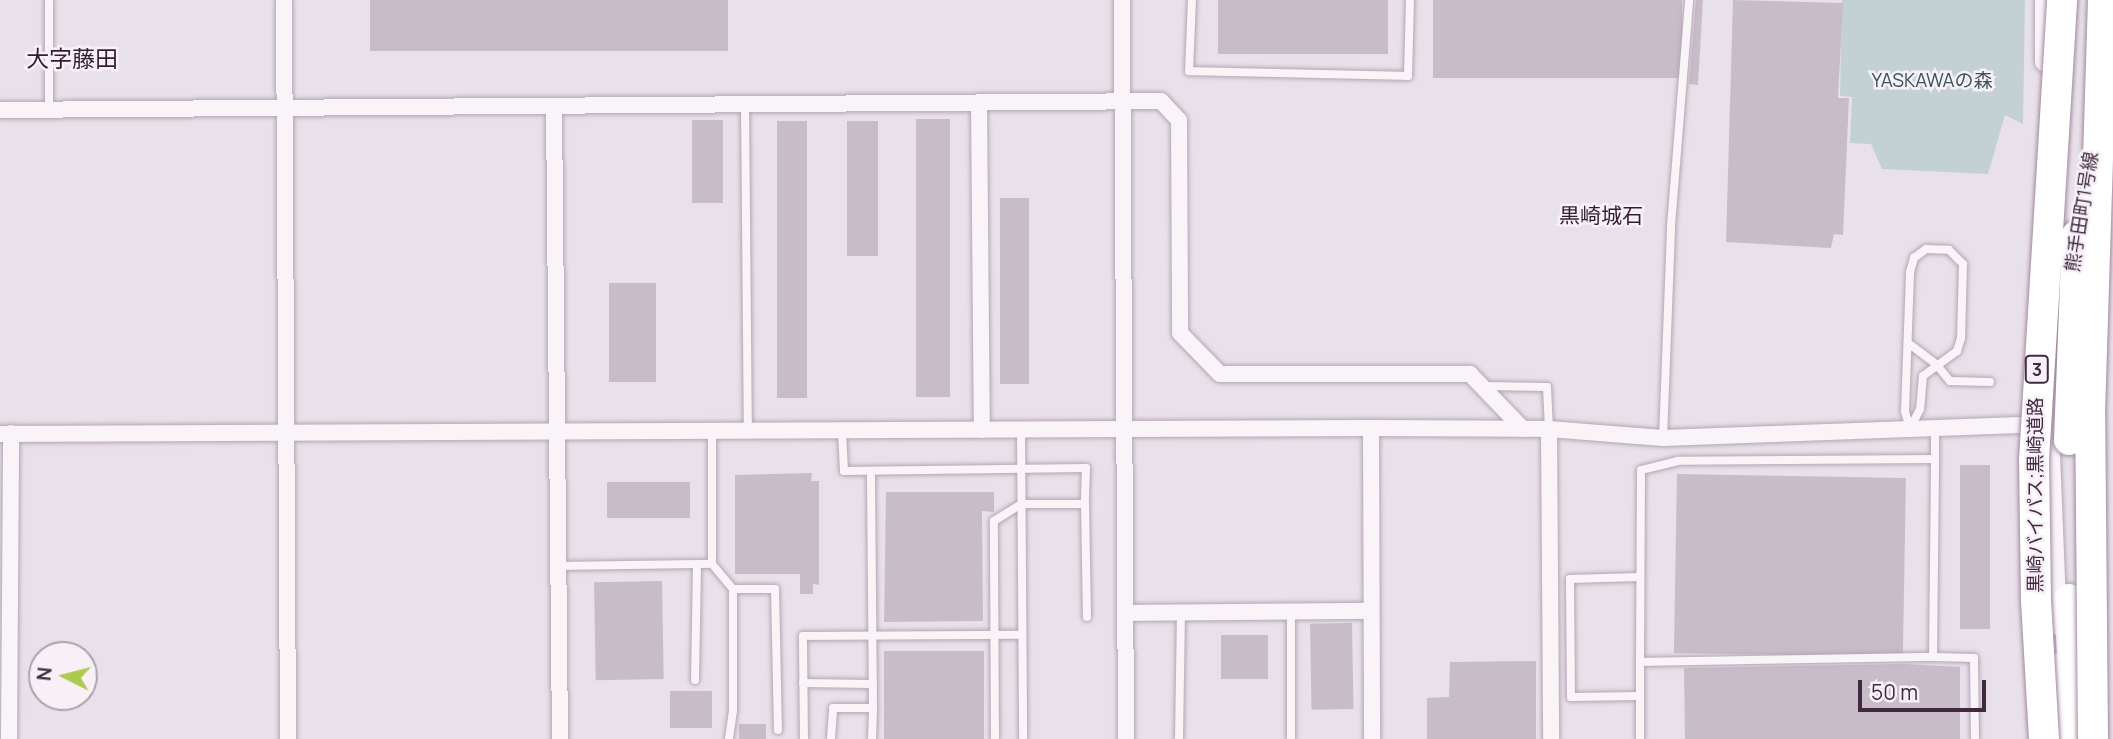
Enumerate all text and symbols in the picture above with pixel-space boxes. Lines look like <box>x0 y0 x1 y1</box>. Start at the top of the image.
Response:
district label: 大字藤田 <box>26 44 118 72</box>
park label: YASKAWAの森 <box>1871 70 1993 92</box>
street label: 熊手田町1号線 <box>2061 150 2103 274</box>
district label: 黒崎城石 <box>1559 202 1643 228</box>
road number: 3 <box>2025 354 2049 384</box>
street label: 黒崎バイパス;黒崎道路 <box>2025 397 2047 593</box>
north arrow <box>28 641 98 711</box>
text: N <box>30 666 58 682</box>
scale bar <box>1861 666 1989 710</box>
text: 50 m <box>1871 678 1918 706</box>

